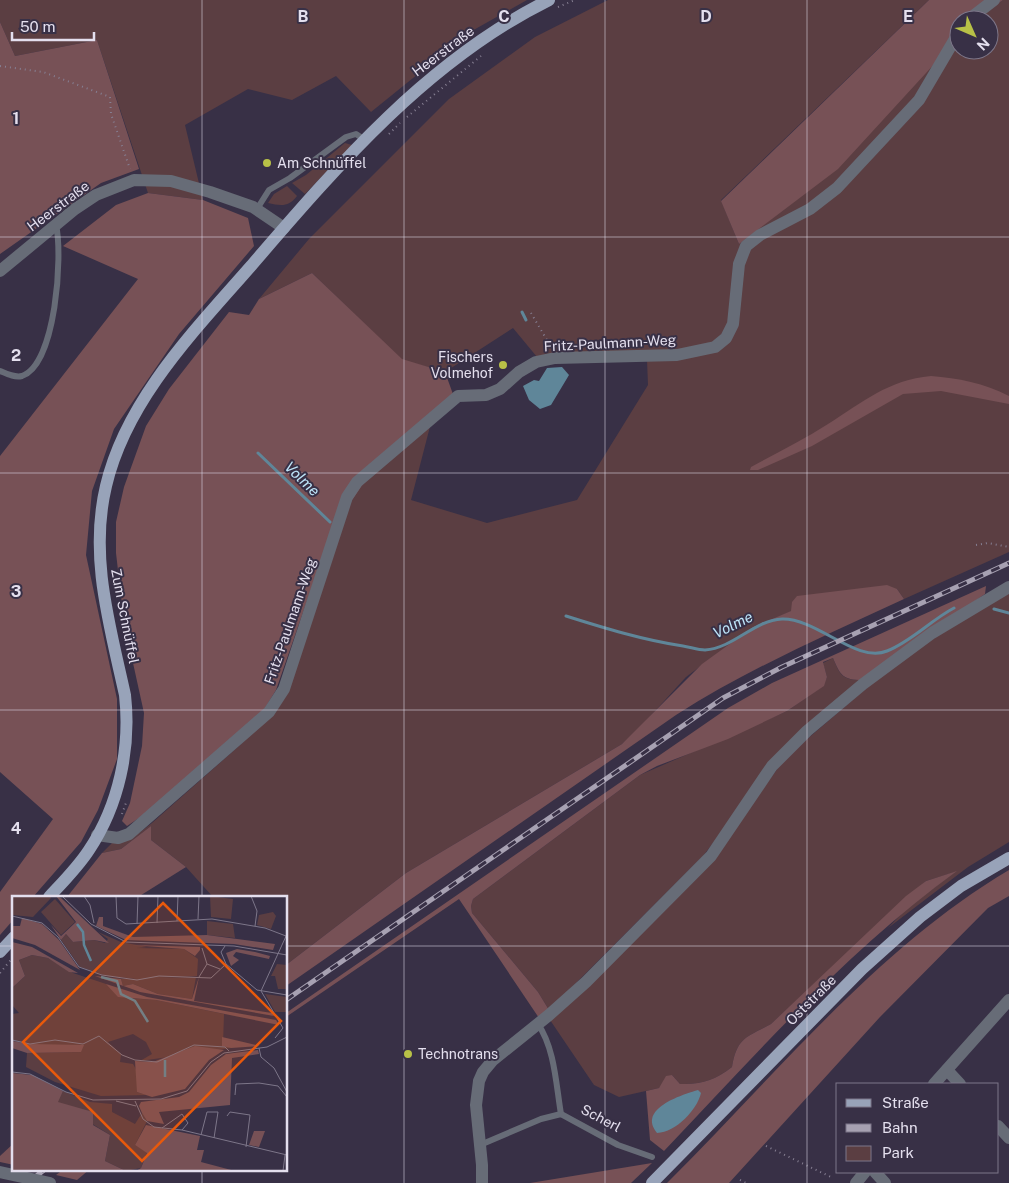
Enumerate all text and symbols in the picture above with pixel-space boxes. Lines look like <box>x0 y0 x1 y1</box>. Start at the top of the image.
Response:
text: B <box>298 7 309 26</box>
text: C <box>498 7 510 26</box>
text: D <box>700 7 712 26</box>
text: E <box>903 7 913 26</box>
scale bar <box>12 10 95 42</box>
north arrow <box>949 10 999 60</box>
text: 50 m <box>20 18 55 35</box>
street label: Heerstraße <box>409 22 477 79</box>
text: N <box>974 35 993 54</box>
text: 1 <box>13 109 19 128</box>
place label: Am Schnüffel <box>277 155 366 171</box>
marker: Am Schnüffel <box>261 157 273 169</box>
street label: Heerstraße <box>24 177 92 234</box>
street label: Fritz-Paulmann-Weg <box>543 332 677 354</box>
text: 2 <box>11 346 21 365</box>
place label: Fischers Volmehof <box>431 349 493 381</box>
marker: Fischers Volmehof <box>497 359 509 371</box>
water label: Volme <box>281 458 323 499</box>
street label: Fritz-Paulmann-Weg <box>261 555 319 686</box>
street label: Zum Schnüffel <box>108 567 142 665</box>
text: 3 <box>11 582 21 601</box>
water label: Volme <box>710 608 755 641</box>
text: 4 <box>11 819 22 838</box>
inset map <box>12 896 288 1170</box>
street label: Oststraße <box>783 972 839 1028</box>
place label: Technotrans <box>418 1046 498 1062</box>
marker: Technotrans <box>402 1048 414 1060</box>
legend <box>836 1083 999 1173</box>
text: Straße <box>882 1094 929 1111</box>
street label: Scherl <box>578 1101 624 1135</box>
text: Bahn <box>882 1119 918 1136</box>
text: Park <box>882 1144 914 1161</box>

